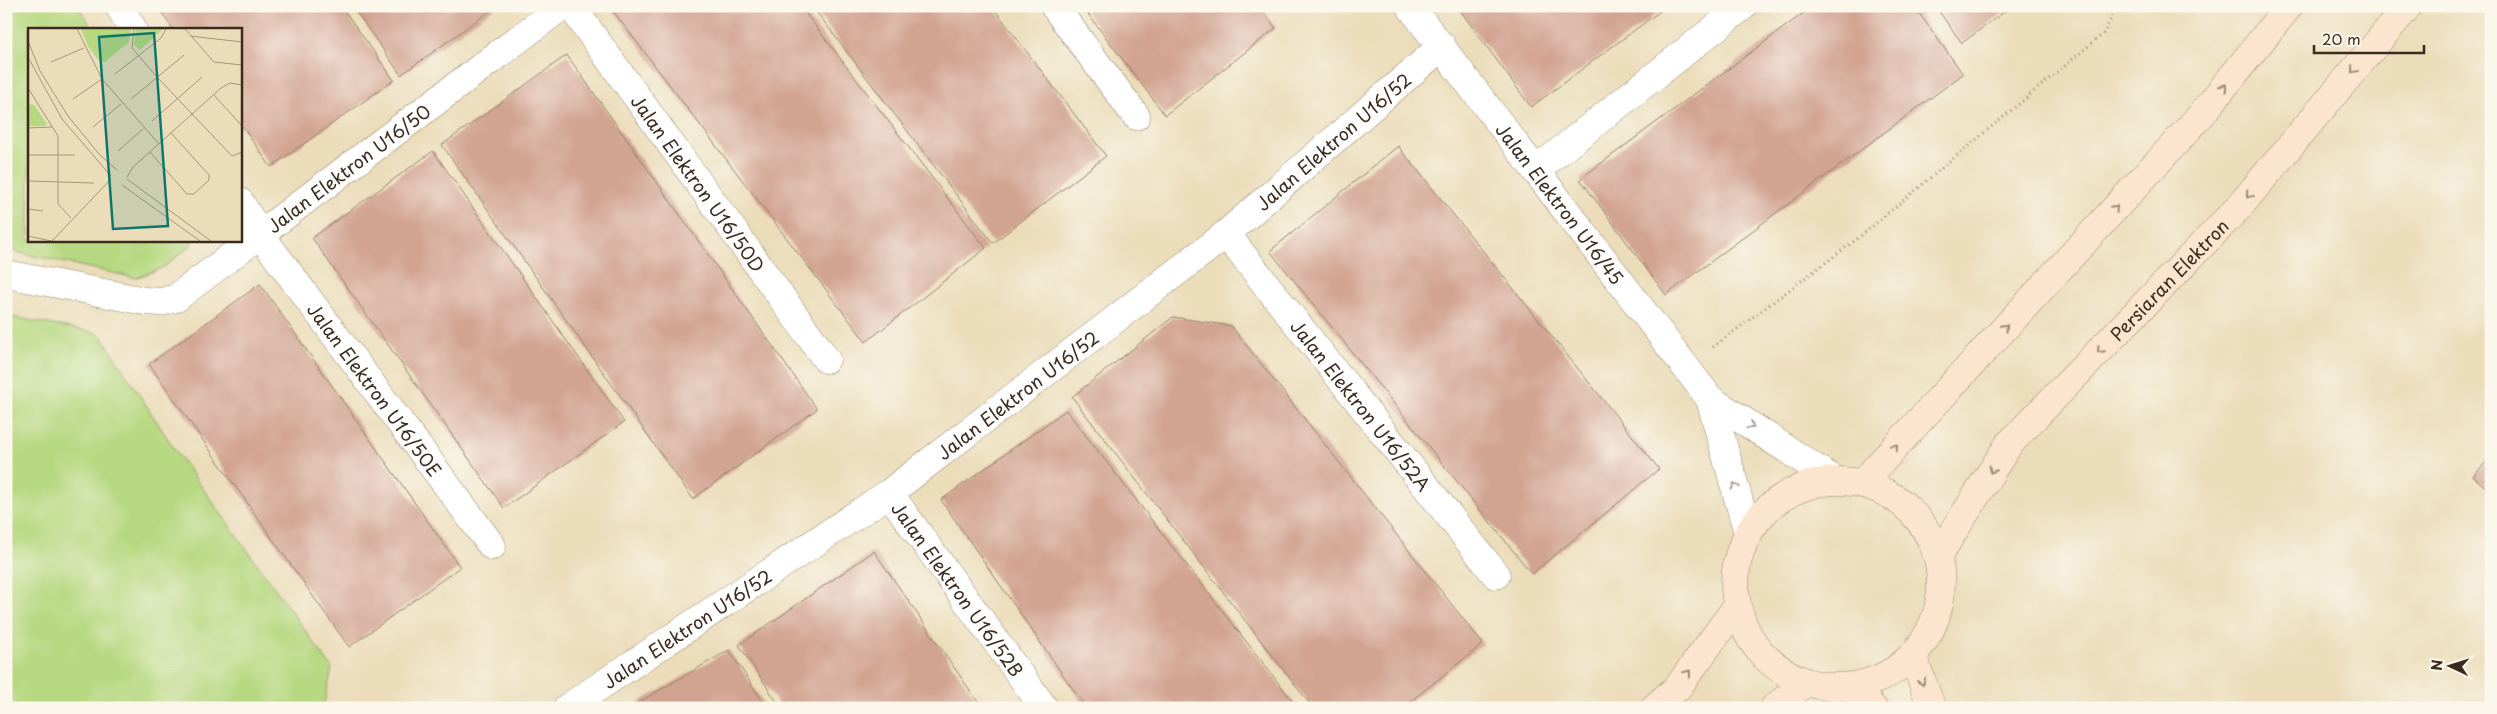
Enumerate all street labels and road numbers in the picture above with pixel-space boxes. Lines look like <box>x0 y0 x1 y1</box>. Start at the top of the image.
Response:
street label: Jalan Elektron U16/52 <box>1249 66 1416 216</box>
street label: Jalan Elektron U16/50D <box>625 88 772 277</box>
street label: Jalan Elektron U16/50 <box>261 97 436 239</box>
street label: Jalan Elektron U16/45 <box>1490 117 1631 289</box>
street label: Persiaran Elektron <box>2103 212 2234 346</box>
street label: Jalan Elektron U16/50E <box>302 297 449 481</box>
street label: Jalan Elektron U16/52A <box>1285 314 1438 496</box>
street label: Jalan Elektron U16/52 <box>931 323 1104 465</box>
street label: Jalan Elektron U16/52B <box>886 496 1030 682</box>
street label: Jalan Elektron U16/52 <box>597 562 777 694</box>

